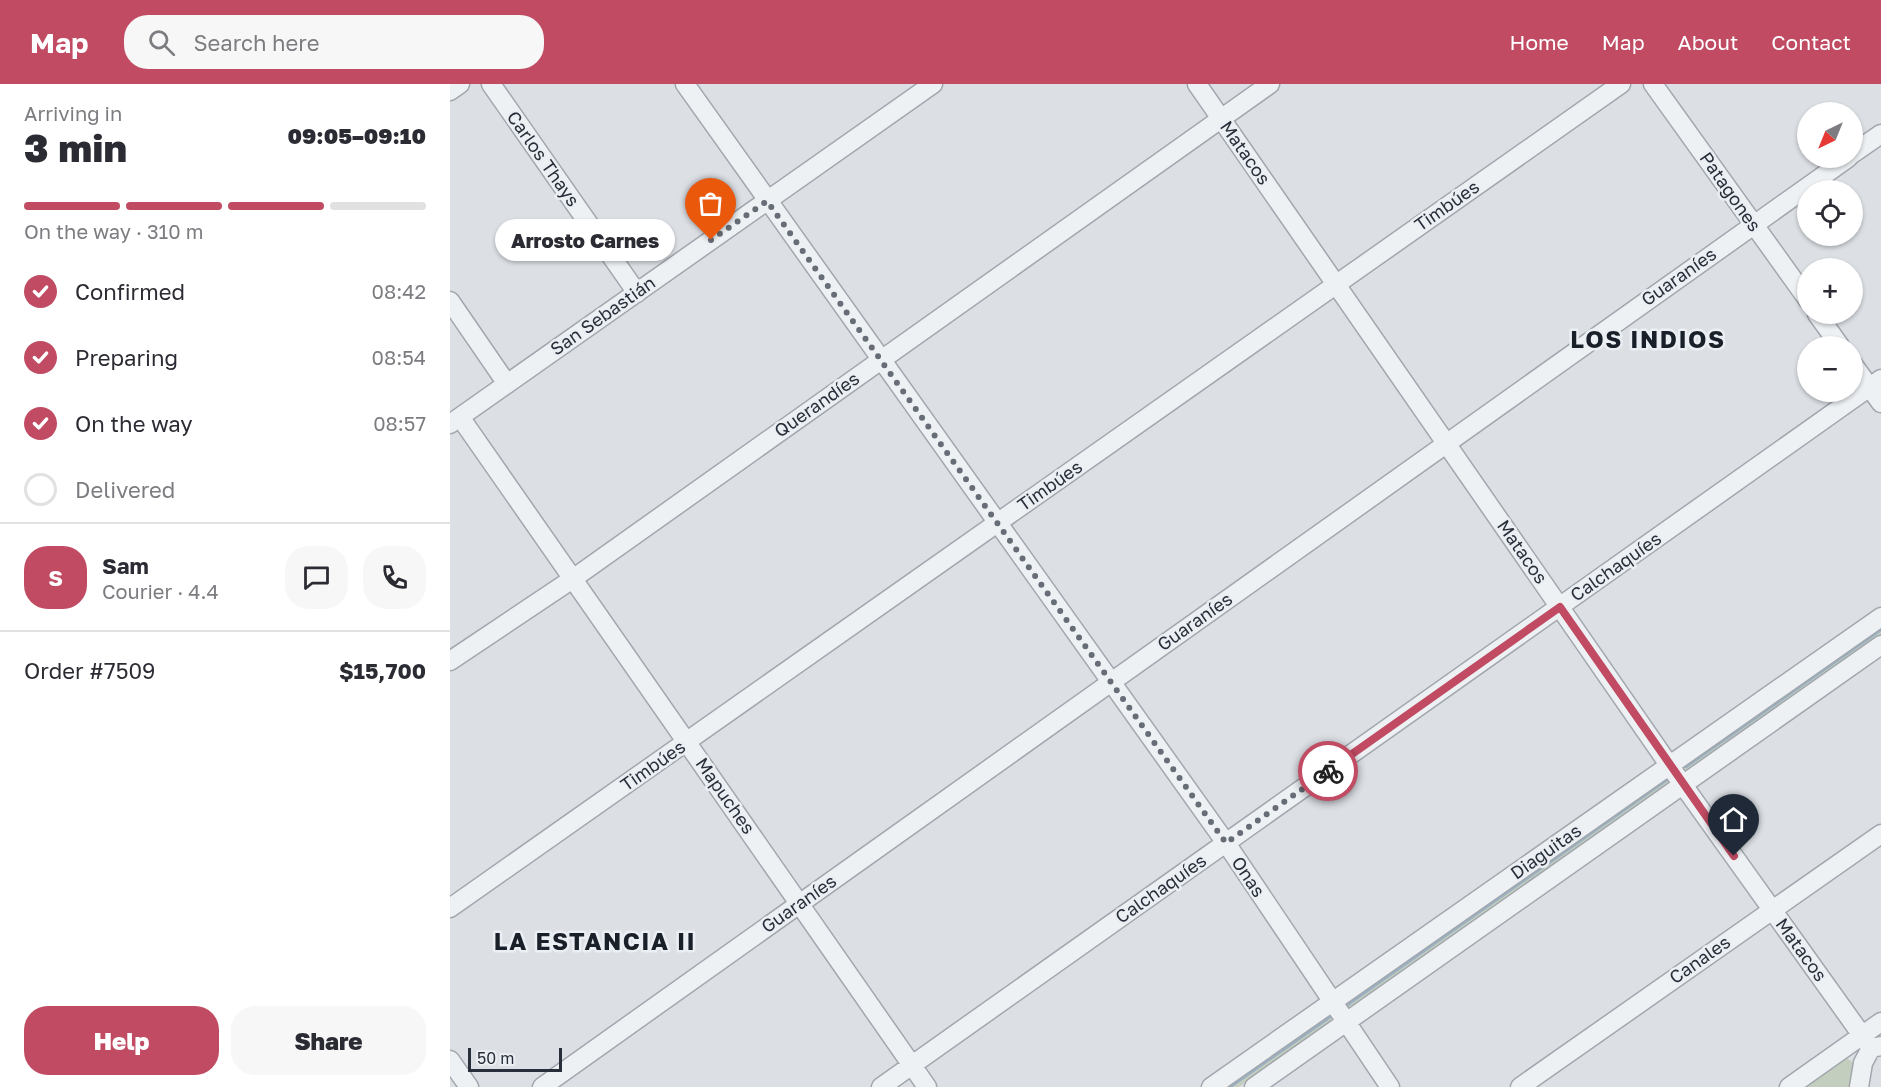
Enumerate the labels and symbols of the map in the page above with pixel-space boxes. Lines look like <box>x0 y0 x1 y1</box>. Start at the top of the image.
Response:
north arrow <box>1797 102 1863 168</box>
street label: Carlos Thays <box>503 106 585 210</box>
street label: Matacos <box>1216 116 1276 189</box>
street label: Patagones <box>1695 147 1766 235</box>
street label: Timbúes <box>1410 175 1483 235</box>
pin <box>685 178 736 240</box>
callout: Arrosto Carnes <box>495 219 675 261</box>
street label: Guaraníes <box>1637 242 1720 310</box>
street label: San Sebastián <box>546 271 659 360</box>
district label: LOS INDIOS <box>1570 324 1726 353</box>
street label: Querandíes <box>770 367 863 441</box>
street label: Timbúes <box>1013 455 1086 515</box>
street label: Matacos <box>1493 515 1553 588</box>
street label: Calchaquíes <box>1566 527 1665 606</box>
street label: Guaraníes <box>1153 587 1236 655</box>
street label: Timbúes <box>616 735 689 795</box>
courier <box>1298 741 1358 801</box>
street label: Mapuches <box>691 753 760 838</box>
pin <box>1708 794 1759 856</box>
street label: Diaguitas <box>1506 819 1585 884</box>
street label: Calchaquíes <box>1111 849 1210 928</box>
street label: Onas <box>1227 852 1270 901</box>
street label: Guaraníes <box>757 869 840 937</box>
street label: Matacos <box>1771 913 1832 985</box>
district label: LA ESTANCIA II <box>494 926 696 955</box>
street label: Canales <box>1665 930 1734 988</box>
scale bar <box>468 1045 562 1072</box>

